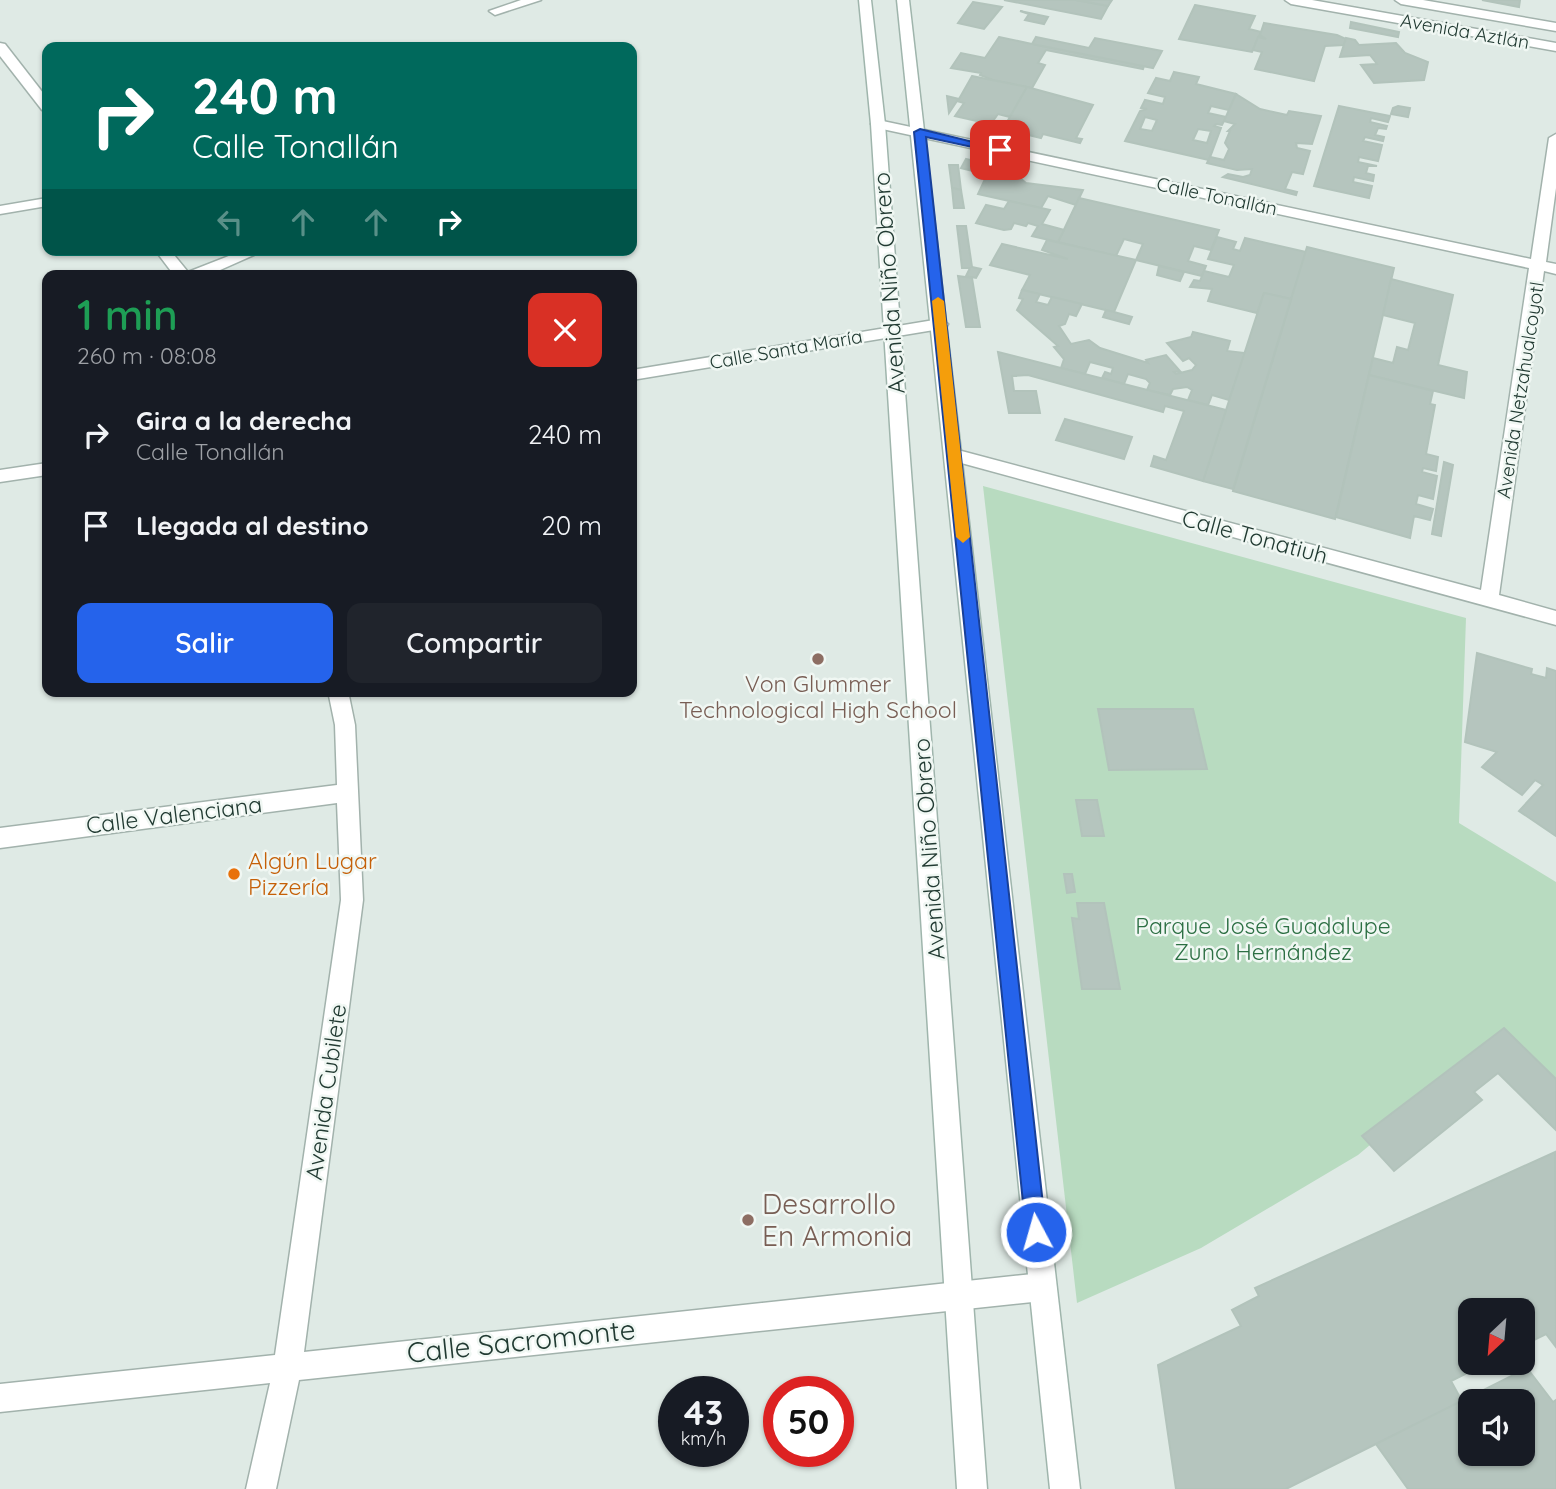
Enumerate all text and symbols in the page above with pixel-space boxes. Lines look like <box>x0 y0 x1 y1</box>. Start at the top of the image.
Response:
street label: Avenida Aztlán <box>1399 8 1531 54</box>
text: 240 m <box>192 65 338 126</box>
icon: right <box>77 70 168 161</box>
pin <box>970 120 1030 180</box>
text: Calle Tonallán <box>192 126 399 166</box>
icon: arrive <box>981 131 1019 169</box>
street label: Avenida Niño Obrero <box>866 171 911 395</box>
street label: Calle Tonallán <box>1154 171 1280 221</box>
icon: left <box>211 203 249 241</box>
icon: ahead <box>284 203 322 241</box>
icon: ahead <box>357 203 395 241</box>
icon: right <box>430 203 468 241</box>
street label: Avenida Netzahualcoyotl <box>1491 280 1549 500</box>
text: 1 min <box>77 288 178 341</box>
button: close <box>528 293 602 367</box>
street label: Calle Santa María <box>708 324 864 374</box>
text: 260 m · 08:08 <box>77 341 217 370</box>
text: Gira a la derecha <box>136 404 352 437</box>
icon: right <box>77 416 115 454</box>
text: 240 m <box>528 418 602 451</box>
text: Calle Tonallán <box>136 437 285 466</box>
street label: Calle Tonatiuh <box>1179 503 1331 570</box>
icon: arrive <box>77 507 115 545</box>
text: Llegada al destino <box>136 509 369 542</box>
text: 20 m <box>541 509 602 542</box>
button: Salir <box>77 603 333 683</box>
button: Compartir <box>347 603 602 683</box>
marker: Von Glummer Technological High School <box>810 651 826 667</box>
place label: Von Glummer Technological High School <box>679 669 957 724</box>
street label: Avenida Niño Obrero <box>906 737 951 961</box>
street label: Calle Valenciana <box>84 789 263 840</box>
place label: Algún Lugar Pizzería <box>248 846 377 901</box>
marker: Algún Lugar Pizzería <box>226 866 242 882</box>
park label: Parque José Guadalupe Zuno Hernández <box>1135 911 1391 966</box>
street label: Avenida Cubilete <box>299 1002 352 1182</box>
place label: Desarrollo En Armonia <box>762 1186 912 1253</box>
position arrow <box>999 1195 1073 1269</box>
marker: Desarrollo En Armonia <box>740 1212 756 1228</box>
north arrow <box>1458 1298 1535 1376</box>
map controls <box>1458 1298 1535 1466</box>
street label: Calle Sacromonte <box>405 1311 637 1370</box>
speed limit sign: 50 <box>763 1376 854 1467</box>
button: sound <box>1458 1389 1535 1466</box>
text: 43 <box>684 1390 723 1434</box>
text: km/h <box>681 1427 726 1450</box>

